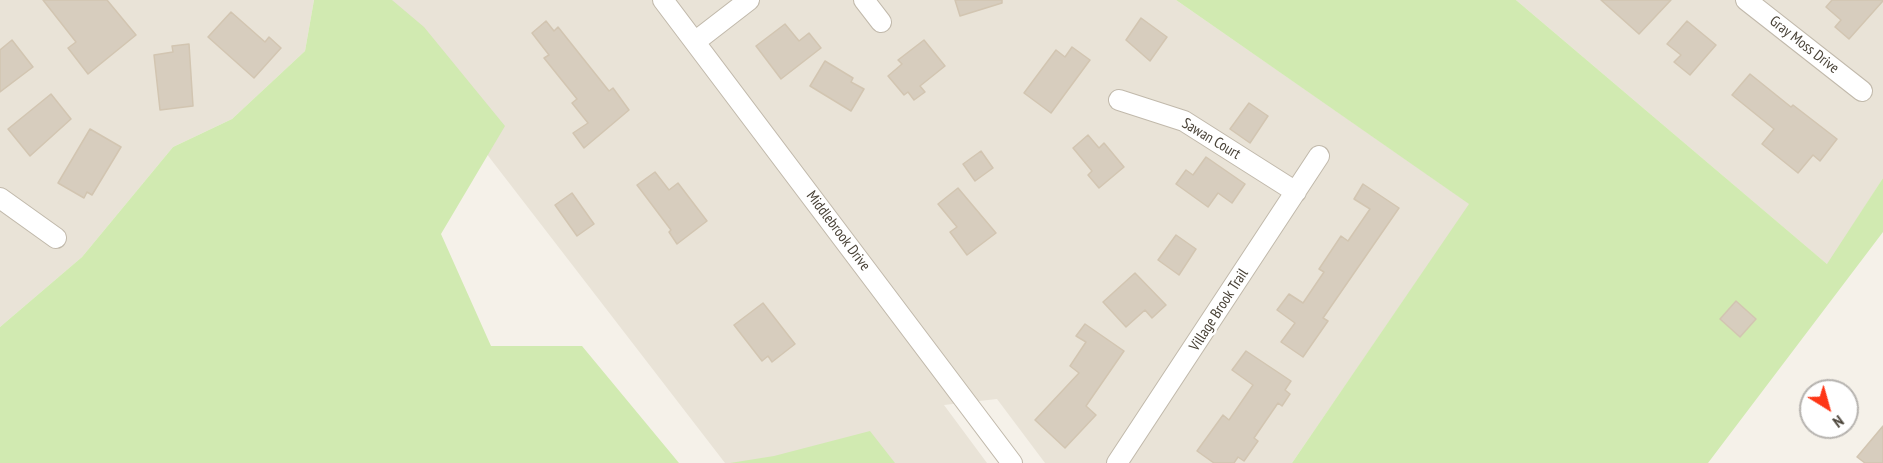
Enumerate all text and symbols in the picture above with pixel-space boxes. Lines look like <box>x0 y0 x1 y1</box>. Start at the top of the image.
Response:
street label: Gray Moss Drive <box>1766 12 1842 78</box>
street label: Sawan Court <box>1178 115 1244 163</box>
street label: Middlebrook Drive <box>802 188 874 274</box>
street label: Village Brook Trail <box>1186 265 1252 355</box>
north arrow <box>1799 379 1859 439</box>
text: N <box>1829 411 1848 432</box>

